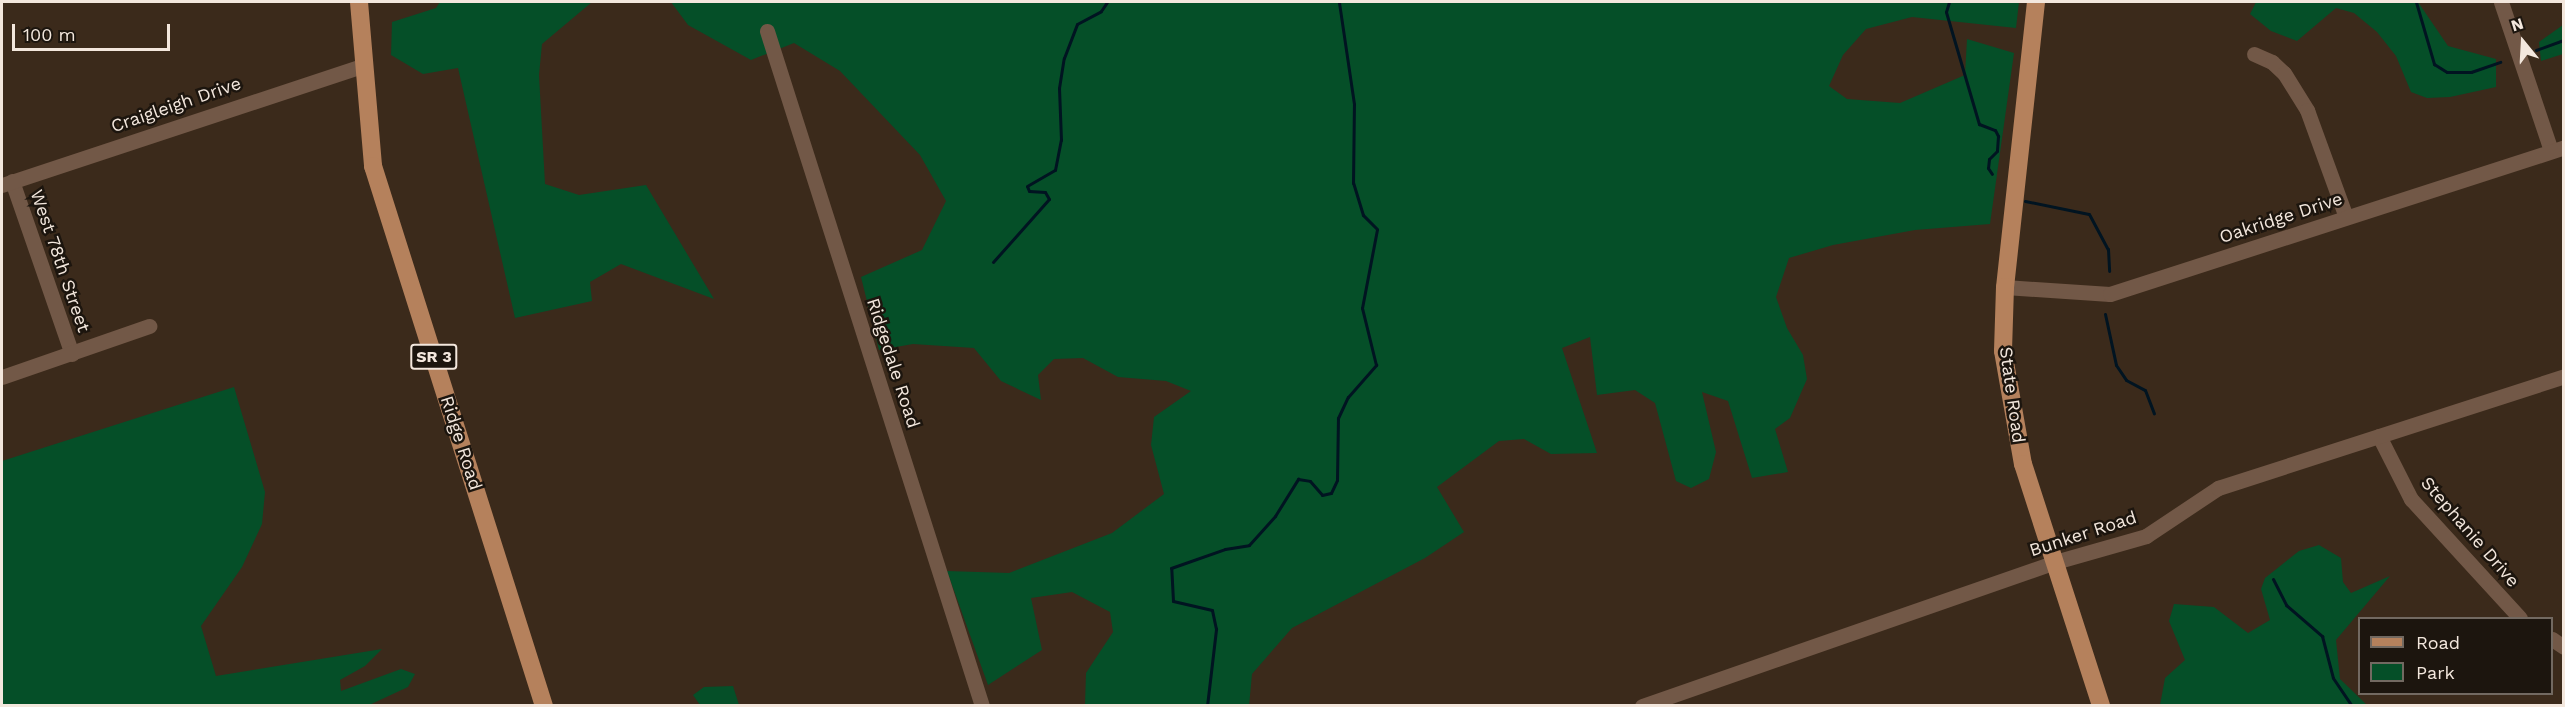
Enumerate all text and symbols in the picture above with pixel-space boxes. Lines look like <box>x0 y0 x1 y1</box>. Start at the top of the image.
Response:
scale bar <box>15 12 172 50</box>
north arrow <box>2493 12 2553 72</box>
text: N <box>2509 14 2526 35</box>
text: 100 m <box>23 24 76 45</box>
street label: Craigleigh Drive <box>108 73 244 137</box>
street label: West 78th Street <box>25 187 95 335</box>
street label: Oakridge Drive <box>2217 188 2345 248</box>
street label: Ridgedale Road <box>862 295 924 431</box>
road number: SR 3 <box>410 344 458 370</box>
street label: State Road <box>1995 346 2029 444</box>
street label: Ridge Road <box>436 393 486 493</box>
street label: Stephanie Drive <box>2416 472 2524 592</box>
street label: Bunker Road <box>2027 506 2139 562</box>
legend <box>2358 617 2553 695</box>
text: Road <box>2416 632 2460 653</box>
text: Park <box>2416 662 2455 683</box>

